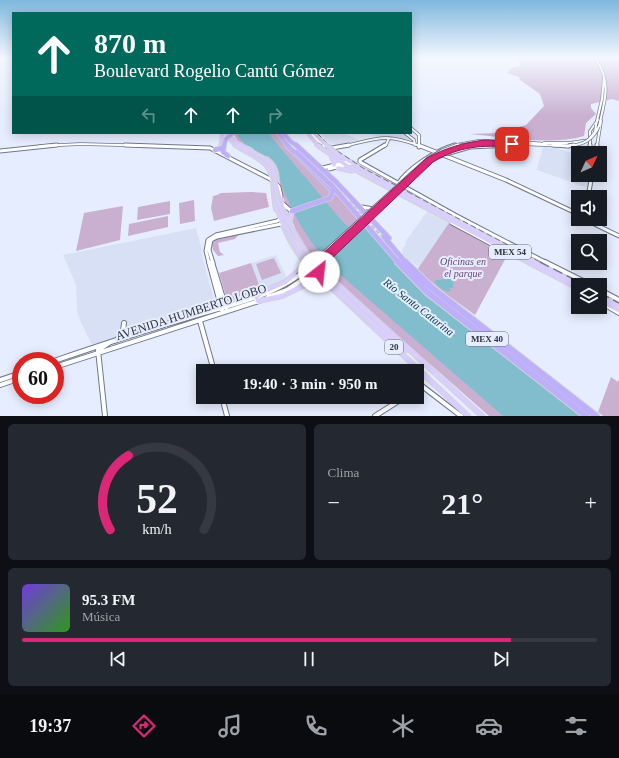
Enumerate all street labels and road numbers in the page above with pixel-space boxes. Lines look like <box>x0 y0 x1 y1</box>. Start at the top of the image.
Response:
road number: MEX 54 <box>489 245 531 259</box>
street label: AVENIDA HUMBERTO LOBO <box>114 281 268 343</box>
road number: MEX 40 <box>466 332 508 346</box>
road number: 20 <box>385 340 403 354</box>

